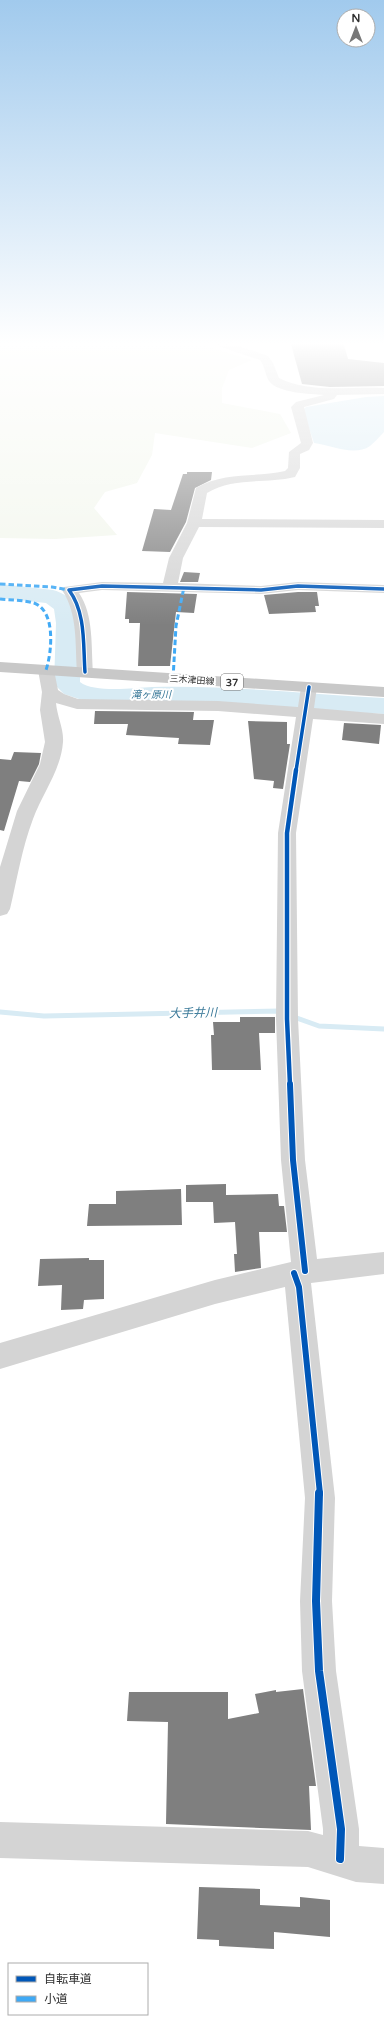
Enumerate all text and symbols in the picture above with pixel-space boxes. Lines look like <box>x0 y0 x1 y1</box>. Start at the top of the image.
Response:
north arrow <box>336 8 376 48</box>
text: N <box>352 12 360 25</box>
street label: 三木津田線 <box>169 673 216 688</box>
road number: 37 <box>221 674 243 690</box>
water label: 滝ヶ原川 <box>131 689 172 701</box>
water label: 大手井川 <box>169 1006 219 1020</box>
legend <box>8 1963 148 2015</box>
text: 自転車道 <box>44 1972 92 1986</box>
text: 小道 <box>44 1992 68 2006</box>

